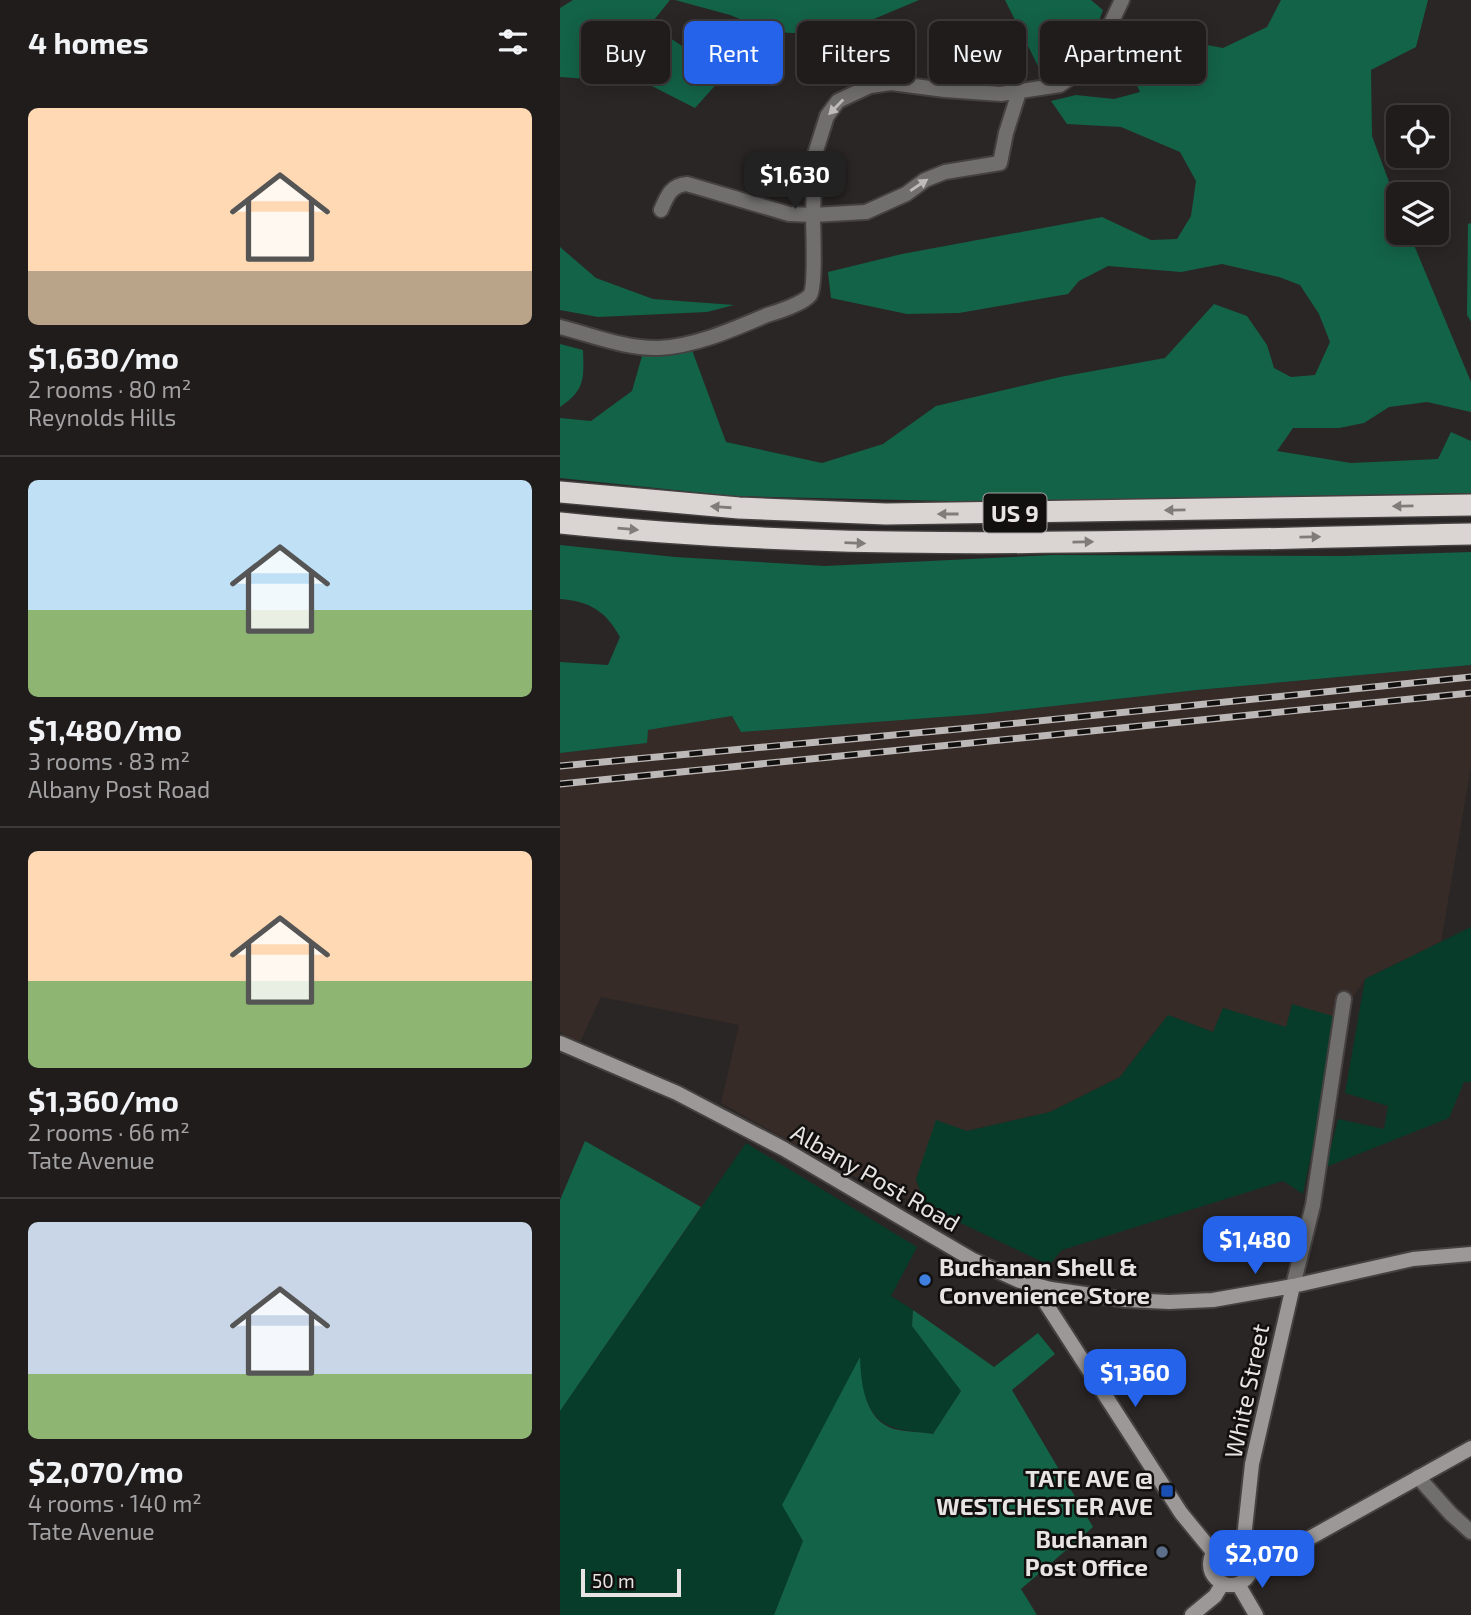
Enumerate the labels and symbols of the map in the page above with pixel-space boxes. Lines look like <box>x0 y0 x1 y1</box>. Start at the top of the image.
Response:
one-way arrow <box>827 98 844 115</box>
pin: $1,630 <box>738 152 852 211</box>
one-way arrow <box>909 178 929 191</box>
road number: US 9 <box>984 494 1046 533</box>
one-way arrow <box>1392 500 1414 512</box>
one-way arrow <box>709 501 731 512</box>
one-way arrow <box>1164 504 1186 516</box>
one-way arrow <box>937 508 959 520</box>
one-way arrow <box>617 524 639 535</box>
one-way arrow <box>1299 532 1321 543</box>
one-way arrow <box>1072 536 1094 547</box>
one-way arrow <box>844 537 866 548</box>
street label: Albany Post Road <box>786 1117 966 1237</box>
pin: $1,480 <box>1198 1216 1312 1276</box>
place label: Buchanan Shell & Convenience Store <box>939 1252 1150 1309</box>
marker: Buchanan Shell & Convenience Store <box>917 1272 933 1288</box>
street label: White Street <box>1218 1321 1274 1461</box>
pin: $1,360 <box>1078 1350 1192 1409</box>
place label: TATE AVE @ WESTCHESTER AVE <box>936 1463 1153 1520</box>
marker: TATE AVE @ WESTCHESTER AVE <box>1159 1483 1175 1499</box>
place label: Buchanan Post Office <box>1025 1524 1148 1581</box>
pin: $2,070 <box>1205 1530 1319 1590</box>
marker: Buchanan Post Office <box>1154 1544 1170 1560</box>
scale bar <box>581 1566 681 1598</box>

